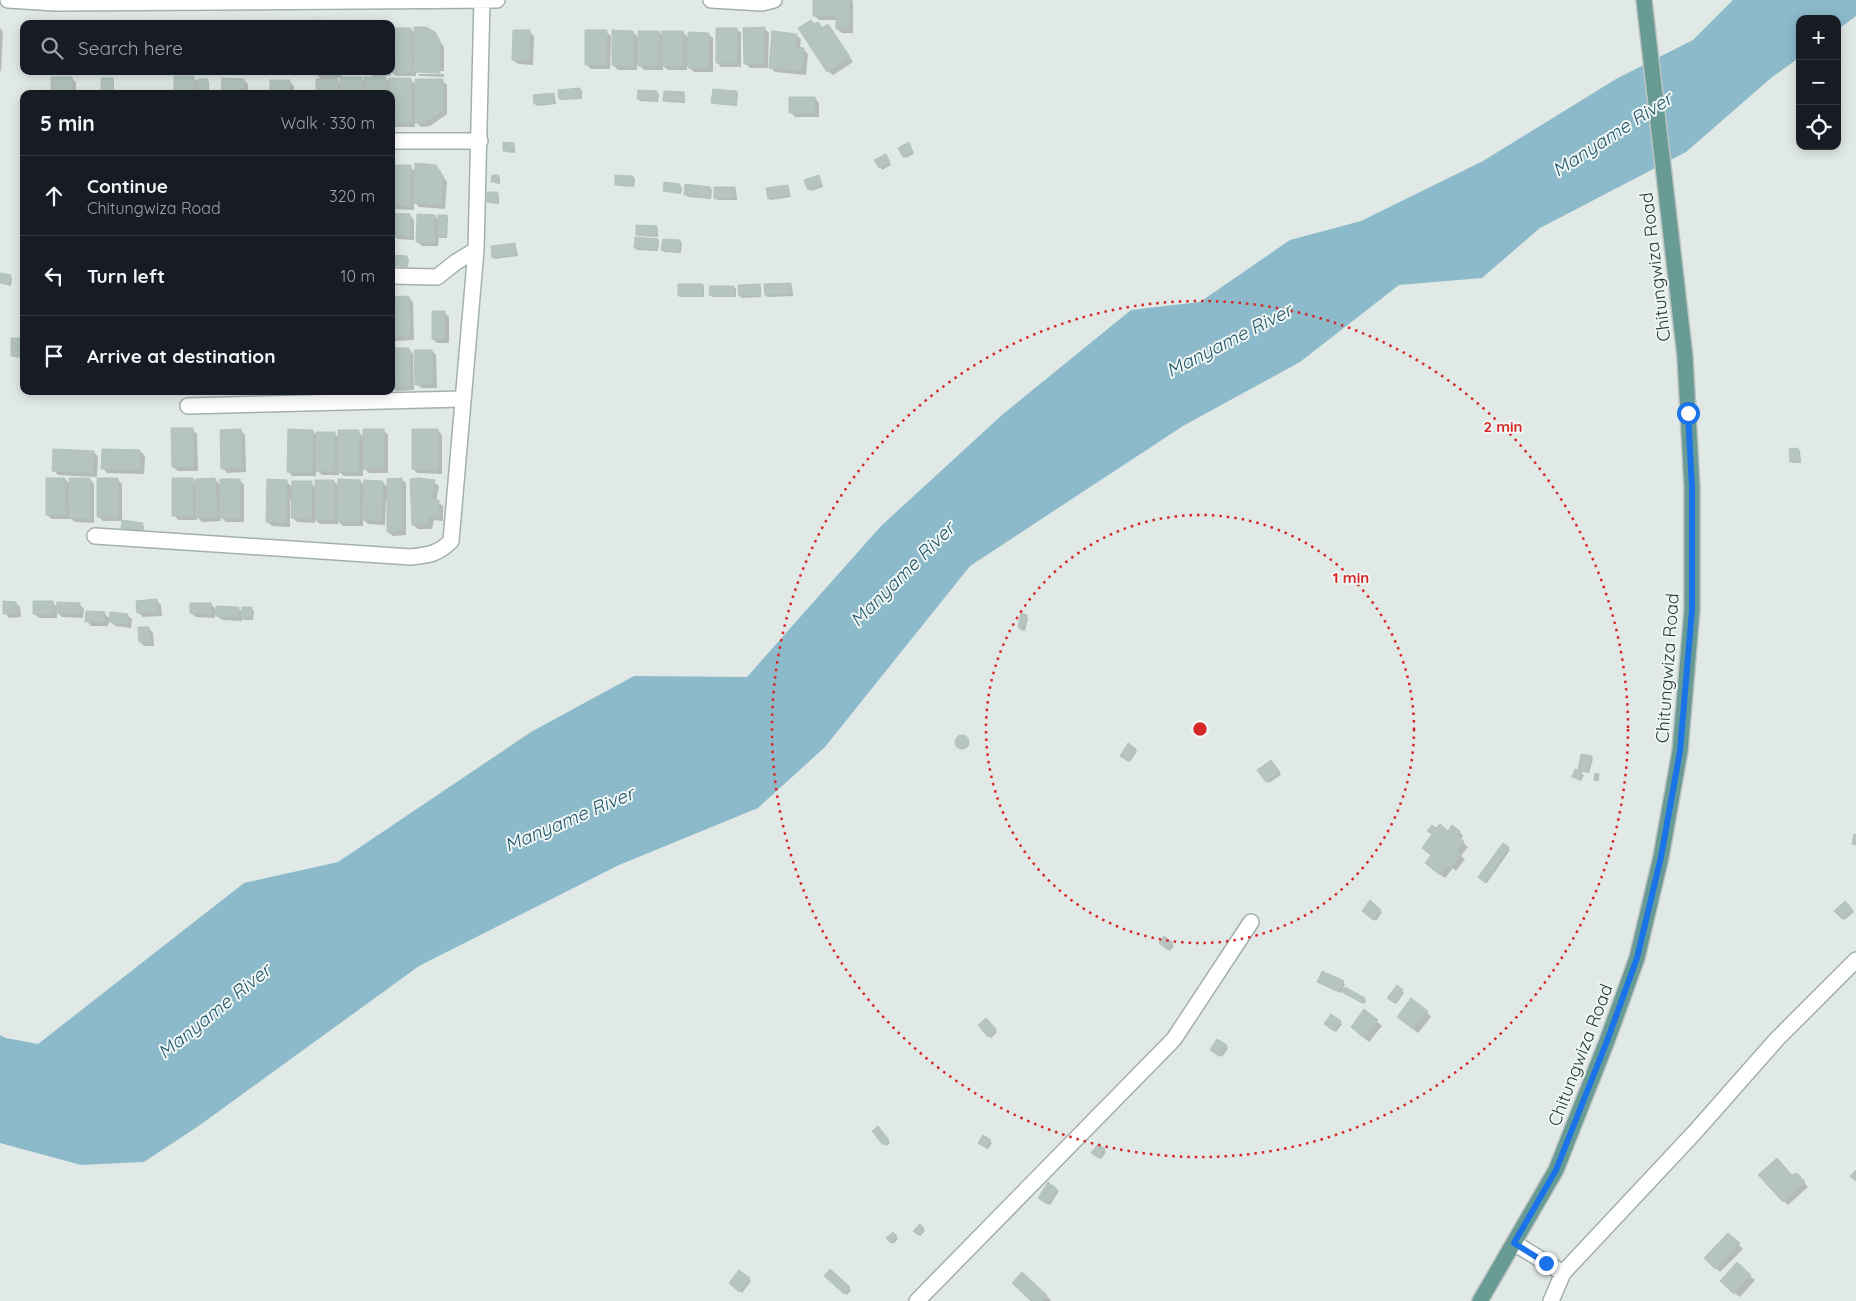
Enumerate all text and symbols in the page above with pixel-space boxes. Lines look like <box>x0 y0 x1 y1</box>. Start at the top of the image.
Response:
map controls <box>1796 15 1841 150</box>
button: + <box>1796 15 1841 60</box>
search box <box>20 20 395 75</box>
icon: search <box>38 34 66 62</box>
text: Search here <box>78 36 183 60</box>
button: − <box>1796 60 1841 105</box>
water label: Manyame River <box>1547 85 1679 182</box>
button: locate <box>1796 105 1841 150</box>
text: 5 min <box>40 110 95 136</box>
text: Walk · 330 m <box>281 113 375 133</box>
text: Continue <box>87 174 168 198</box>
icon: ahead <box>40 182 68 210</box>
text: 320 m <box>329 186 375 206</box>
street label: Chitungwiza Road <box>1634 191 1676 343</box>
text: Chitungwiza Road <box>87 198 221 218</box>
icon: left <box>40 262 68 290</box>
text: Turn left <box>87 264 165 288</box>
text: 10 m <box>341 266 375 286</box>
water label: Manyame River <box>1162 297 1299 382</box>
icon: arrive <box>40 342 68 370</box>
text: Arrive at destination <box>87 344 276 368</box>
route start <box>1677 402 1700 425</box>
text: 2 min <box>1483 417 1523 436</box>
water label: Manyame River <box>845 515 961 631</box>
text: 1 min <box>1333 568 1369 587</box>
street label: Chitungwiza Road <box>1650 592 1684 744</box>
centre of rings <box>1191 720 1209 738</box>
water label: Manyame River <box>501 780 640 857</box>
water label: Manyame River <box>153 956 277 1064</box>
street label: Chitungwiza Road <box>1542 981 1618 1129</box>
route end <box>1535 1252 1558 1275</box>

